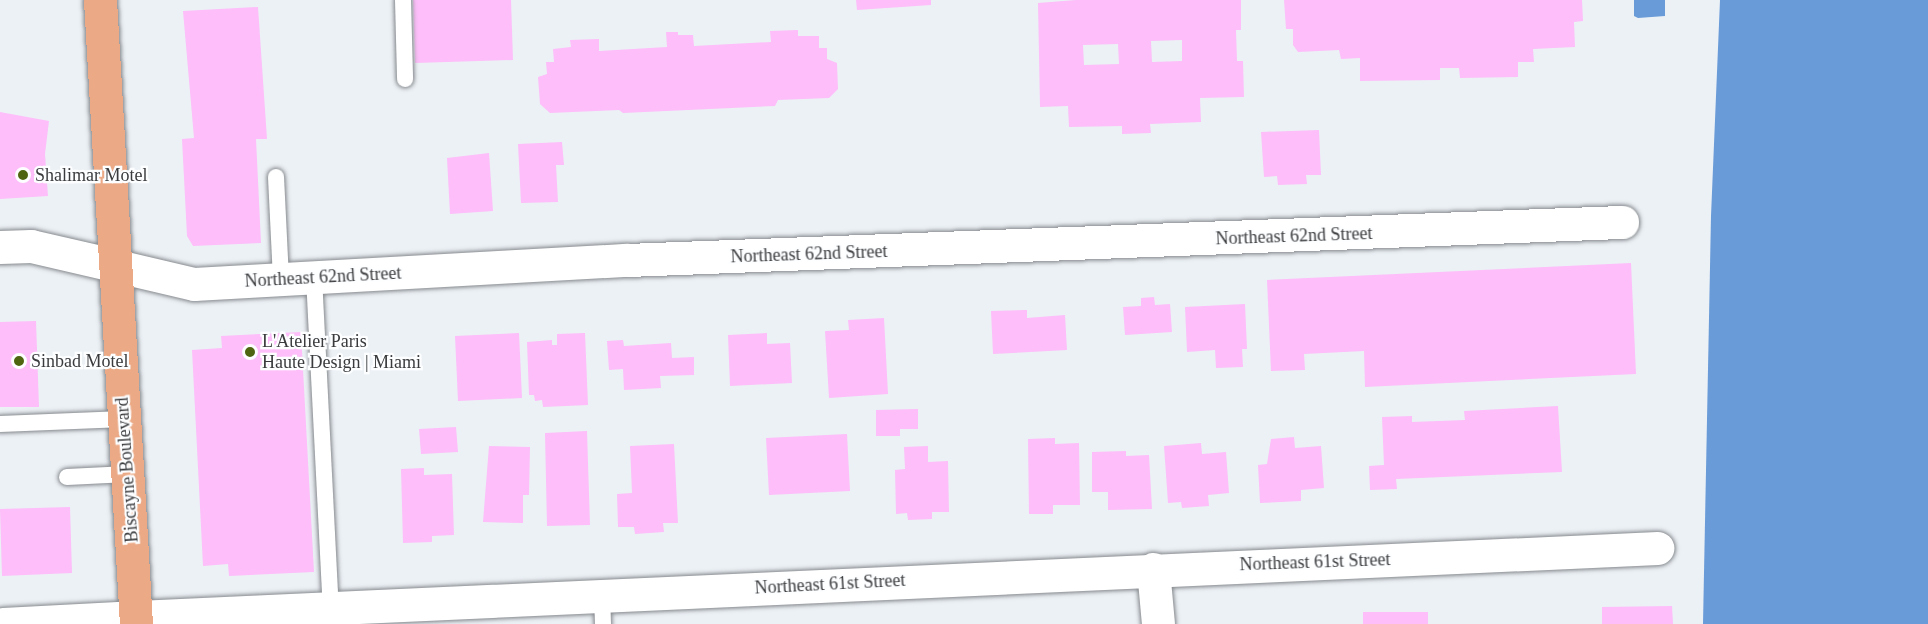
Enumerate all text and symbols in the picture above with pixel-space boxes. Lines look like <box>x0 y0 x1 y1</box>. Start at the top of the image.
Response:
place label: Shalimar Motel <box>35 164 147 186</box>
marker: Shalimar Motel <box>16 168 30 182</box>
street label: Northeast 62nd Street <box>1215 222 1373 250</box>
street label: Northeast 62nd Street <box>730 240 888 268</box>
street label: Northeast 62nd Street <box>244 262 402 292</box>
place label: L'Atelier Paris Haute Design | Miami <box>262 331 421 374</box>
marker: L'Atelier Paris Haute Design | Miami <box>243 345 257 359</box>
place label: Sinbad Motel <box>31 350 128 372</box>
marker: Sinbad Motel <box>12 354 26 368</box>
street label: Biscayne Boulevard <box>111 397 143 543</box>
street label: Northeast 61st Street <box>1239 549 1391 575</box>
street label: Northeast 61st Street <box>754 569 906 599</box>

